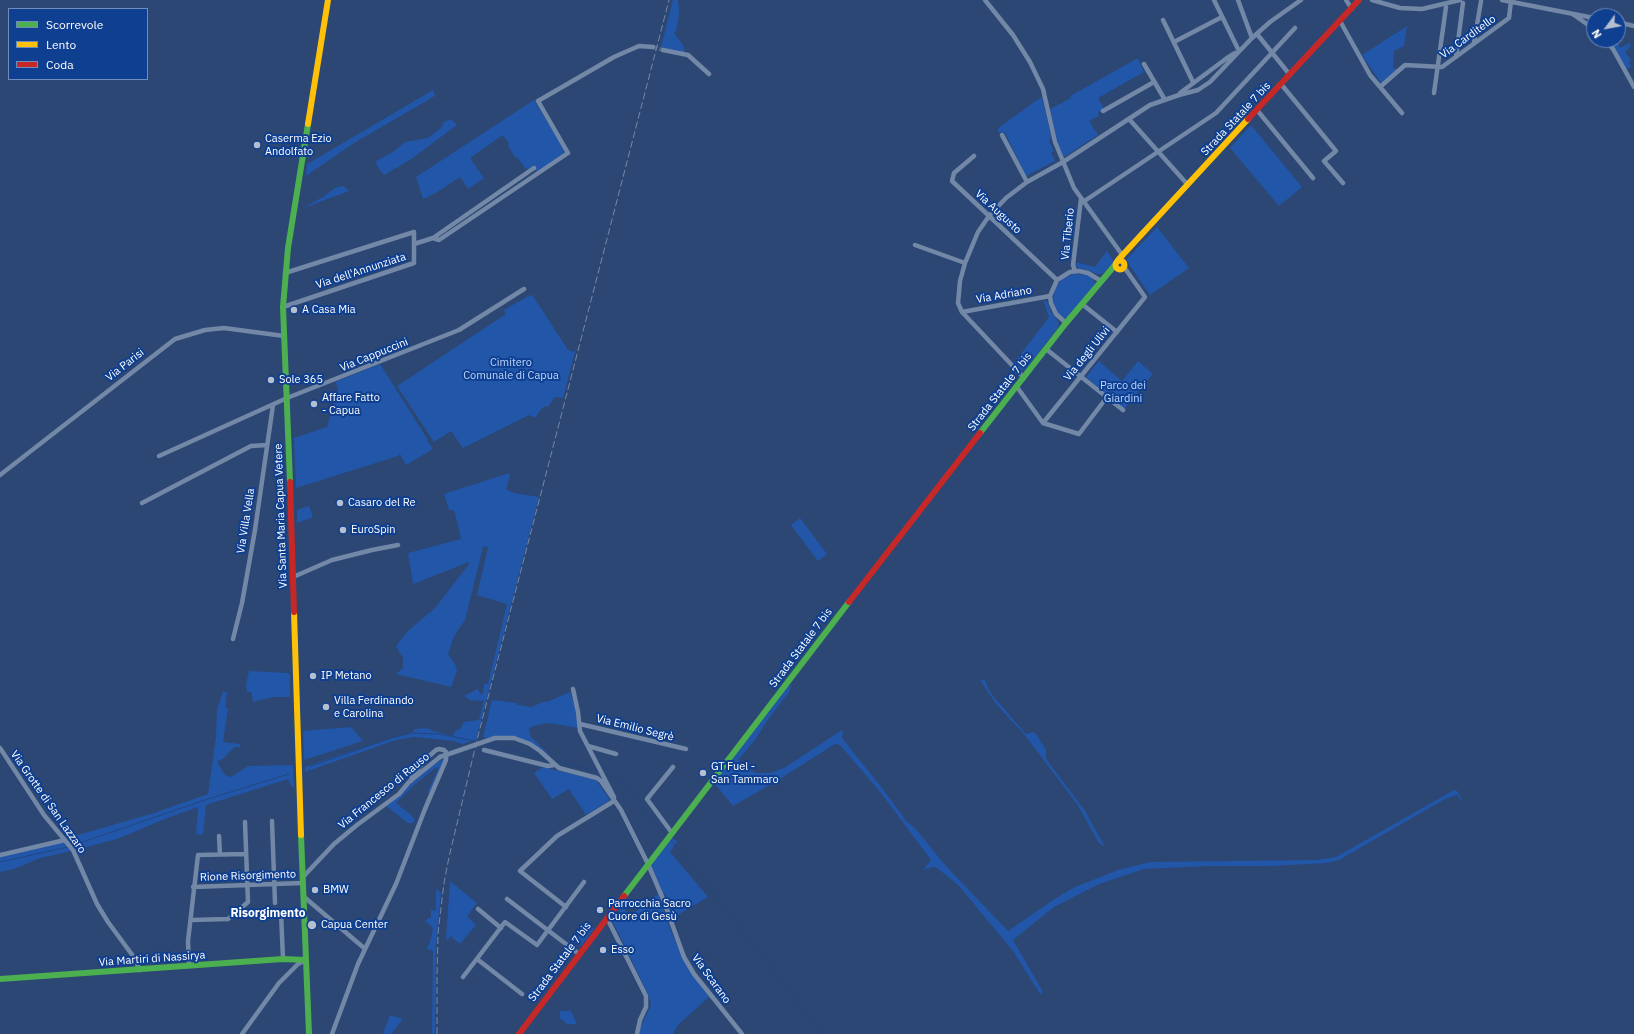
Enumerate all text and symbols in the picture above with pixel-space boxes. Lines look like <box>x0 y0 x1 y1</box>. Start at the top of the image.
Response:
legend <box>8 8 148 80</box>
north arrow <box>1586 8 1626 48</box>
street label: Via Carditello <box>1438 12 1498 62</box>
text: Scorrevole <box>46 17 103 32</box>
text: N <box>1589 27 1605 41</box>
text: Lento <box>46 37 76 52</box>
text: Coda <box>46 57 74 72</box>
street label: Strada Statale 7 bis <box>1198 79 1274 159</box>
place label: Caserma Ezio Andolfato <box>265 132 332 158</box>
marker: Caserma Ezio Andolfato <box>252 140 262 150</box>
street label: Via Augusto <box>972 187 1024 237</box>
street label: Via Tiberio <box>1059 207 1077 261</box>
street label: Via dell'Annunziata <box>314 250 408 292</box>
street label: Via Adriano <box>975 284 1033 306</box>
place label: A Casa Mia <box>302 303 356 317</box>
marker: A Casa Mia <box>289 305 299 315</box>
street label: Via degli Ulivi <box>1061 324 1113 384</box>
street label: Via Cappuccini <box>338 335 410 375</box>
street label: Via Parisi <box>103 346 147 384</box>
street label: Strada Statale 7 bis <box>965 350 1035 434</box>
park label: Cimitero Comunale di Capua <box>463 356 559 382</box>
place label: Sole 365 <box>279 373 323 387</box>
marker: Sole 365 <box>266 375 276 385</box>
park label: Parco dei Giardini <box>1100 379 1146 405</box>
place label: Affare Fatto - Capua <box>322 391 380 417</box>
marker: Affare Fatto - Capua <box>309 399 319 409</box>
street label: Via Santa Maria Capua Vetere <box>272 443 290 589</box>
street label: Via Villa Vella <box>234 487 258 555</box>
place label: Casaro del Re <box>348 496 416 510</box>
marker: Casaro del Re <box>335 498 345 508</box>
place label: EuroSpin <box>351 523 396 537</box>
marker: EuroSpin <box>338 525 348 535</box>
street label: Strada Statale 7 bis <box>767 606 835 690</box>
place label: IP Metano <box>321 669 372 683</box>
marker: IP Metano <box>308 671 318 681</box>
place label: Villa Ferdinando e Carolina <box>334 694 414 720</box>
marker: Villa Ferdinando e Carolina <box>321 702 331 712</box>
street label: Via Emilio Segrè <box>595 712 675 744</box>
street label: Via Grotte di San Lazzaro <box>8 748 88 856</box>
street label: Via Francesco di Rauso <box>336 750 432 832</box>
place label: GT Fuel - San Tammaro <box>711 760 779 786</box>
marker: GT Fuel - San Tammaro <box>698 768 708 778</box>
street label: Rione Risorgimento <box>200 868 296 884</box>
place label: BMW <box>323 883 349 897</box>
marker: BMW <box>310 885 320 895</box>
place label: Parrocchia Sacro Cuore di Gesù <box>608 897 691 923</box>
marker: Parrocchia Sacro Cuore di Gesù <box>595 905 605 915</box>
district label: Risorgimento <box>230 907 306 921</box>
place label: Capua Center <box>321 918 388 932</box>
marker: Capua Center <box>306 919 318 931</box>
street label: Strada Statale 7 bis <box>526 920 594 1004</box>
place label: Esso <box>611 943 634 957</box>
marker: Esso <box>598 945 608 955</box>
street label: Via Martiri di Nassirya <box>98 949 206 969</box>
street label: Via Scarano <box>689 952 733 1006</box>

